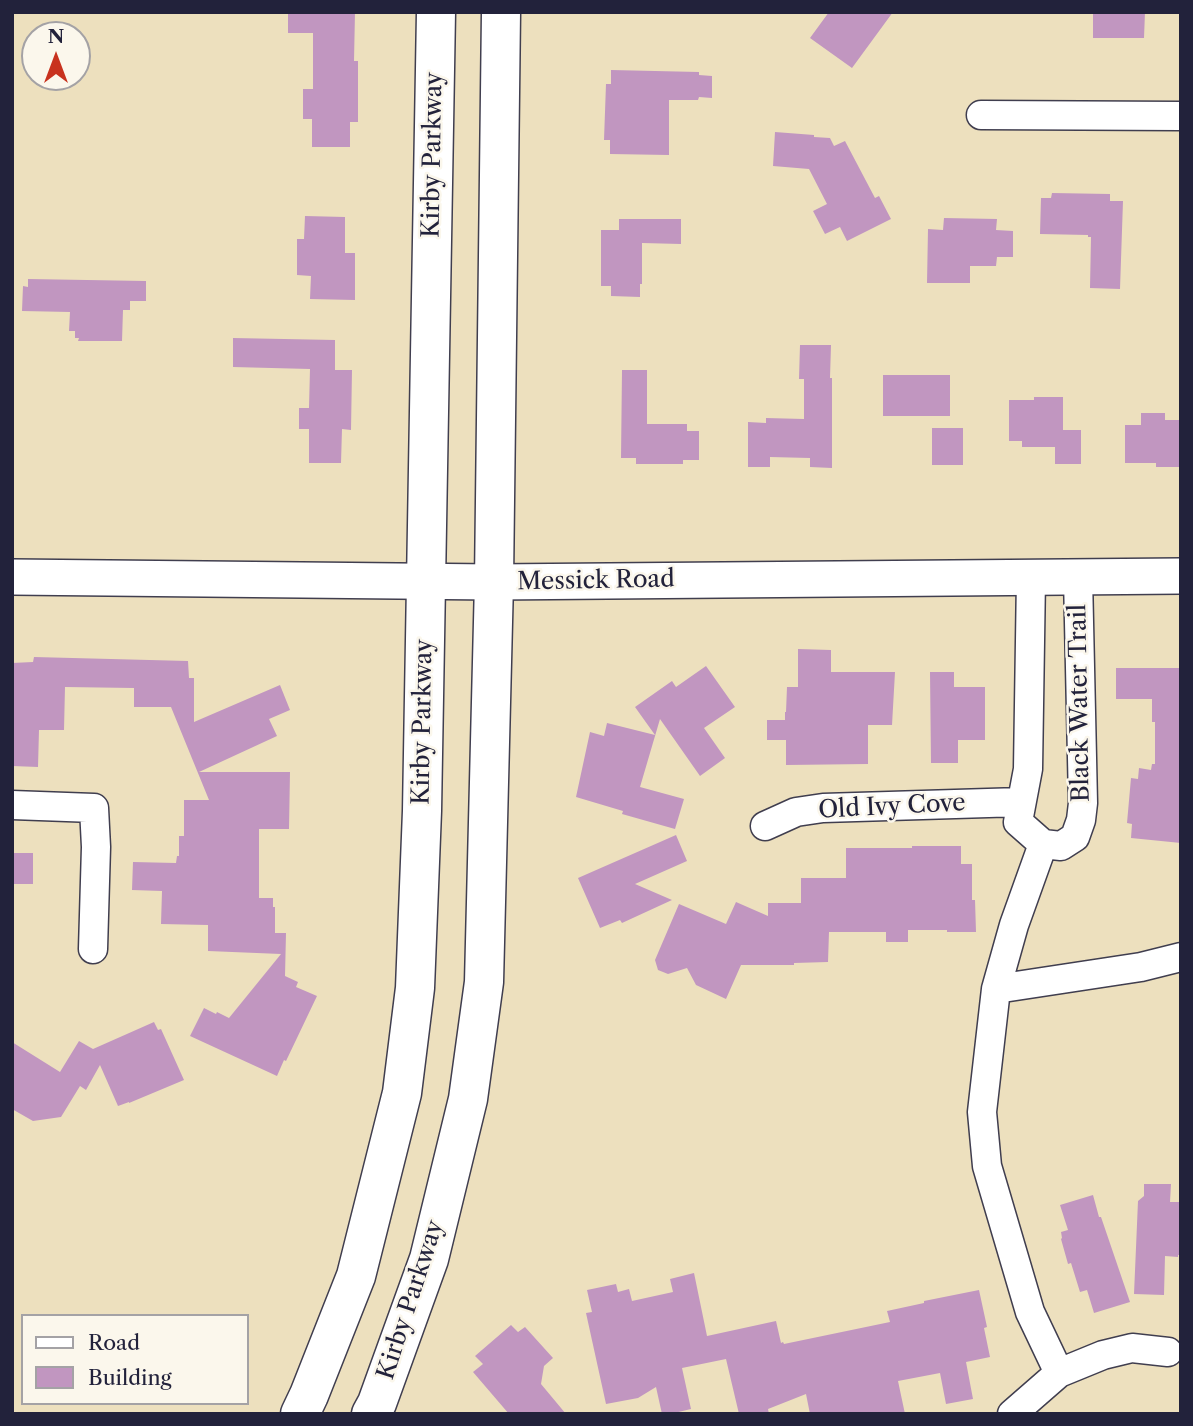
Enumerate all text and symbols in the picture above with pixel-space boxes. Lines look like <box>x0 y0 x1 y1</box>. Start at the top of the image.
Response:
north arrow <box>21 21 91 91</box>
text: N <box>48 25 64 48</box>
street label: Kirby Parkway <box>417 72 449 238</box>
street label: Messick Road <box>517 565 675 597</box>
street label: Black Water Trail <box>1064 604 1096 802</box>
street label: Kirby Parkway <box>407 639 439 805</box>
street label: Old Ivy Cove <box>818 789 966 825</box>
street label: Kirby Parkway <box>372 1217 450 1383</box>
legend <box>21 1314 248 1405</box>
text: Road <box>88 1330 140 1355</box>
text: Building <box>88 1365 172 1390</box>

